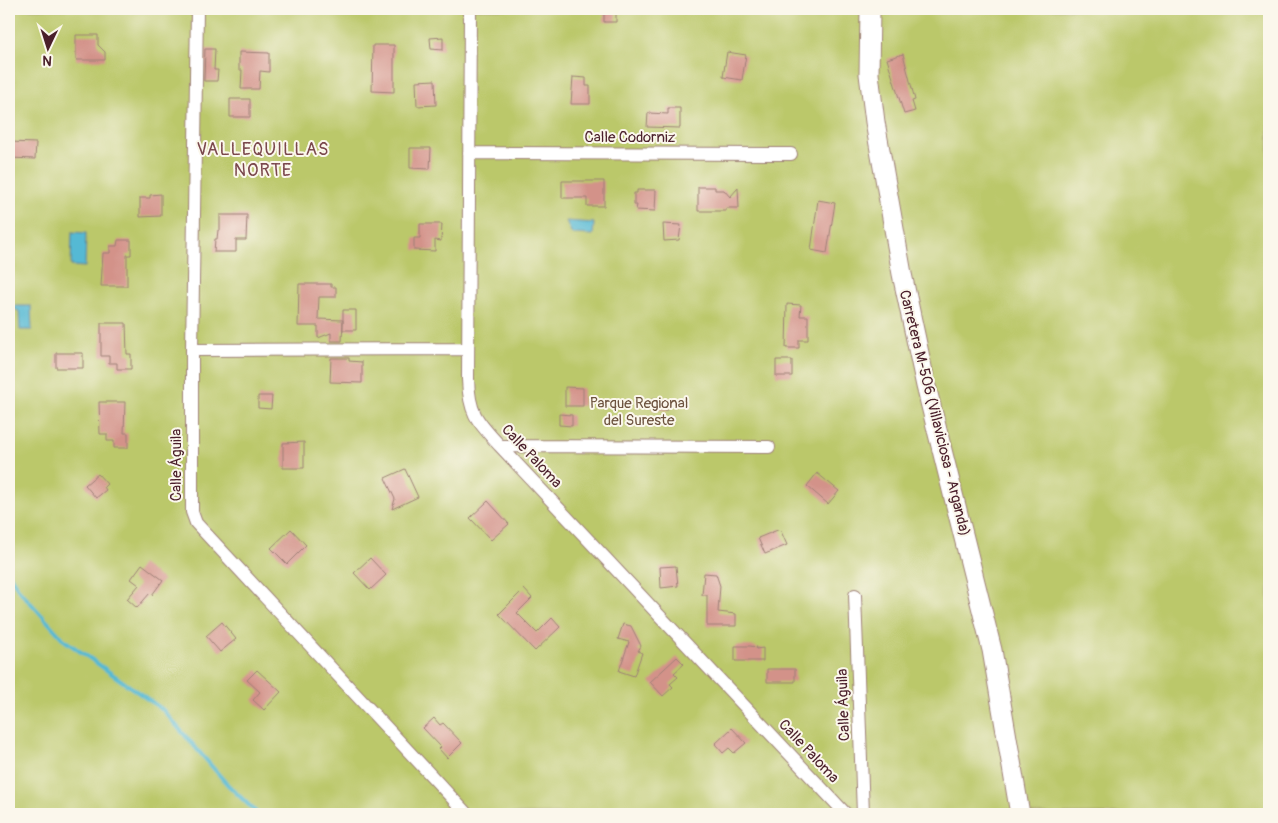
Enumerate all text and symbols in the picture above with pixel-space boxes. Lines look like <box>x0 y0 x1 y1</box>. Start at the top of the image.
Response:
north arrow <box>22 22 72 72</box>
text: N <box>42 52 52 69</box>
street label: Calle Codorniz <box>585 128 676 147</box>
district label: VALLEQUILLAS NORTE <box>196 138 330 182</box>
street label: Carretera M-506 (Villaviciosa - Arganda) <box>895 288 974 538</box>
park label: Parque Regional del Sureste <box>590 394 688 430</box>
street label: Calle Paloma <box>497 421 566 492</box>
street label: Calle Águila <box>167 429 186 501</box>
street label: Calle Águila <box>833 668 854 742</box>
street label: Calle Paloma <box>774 716 843 787</box>

